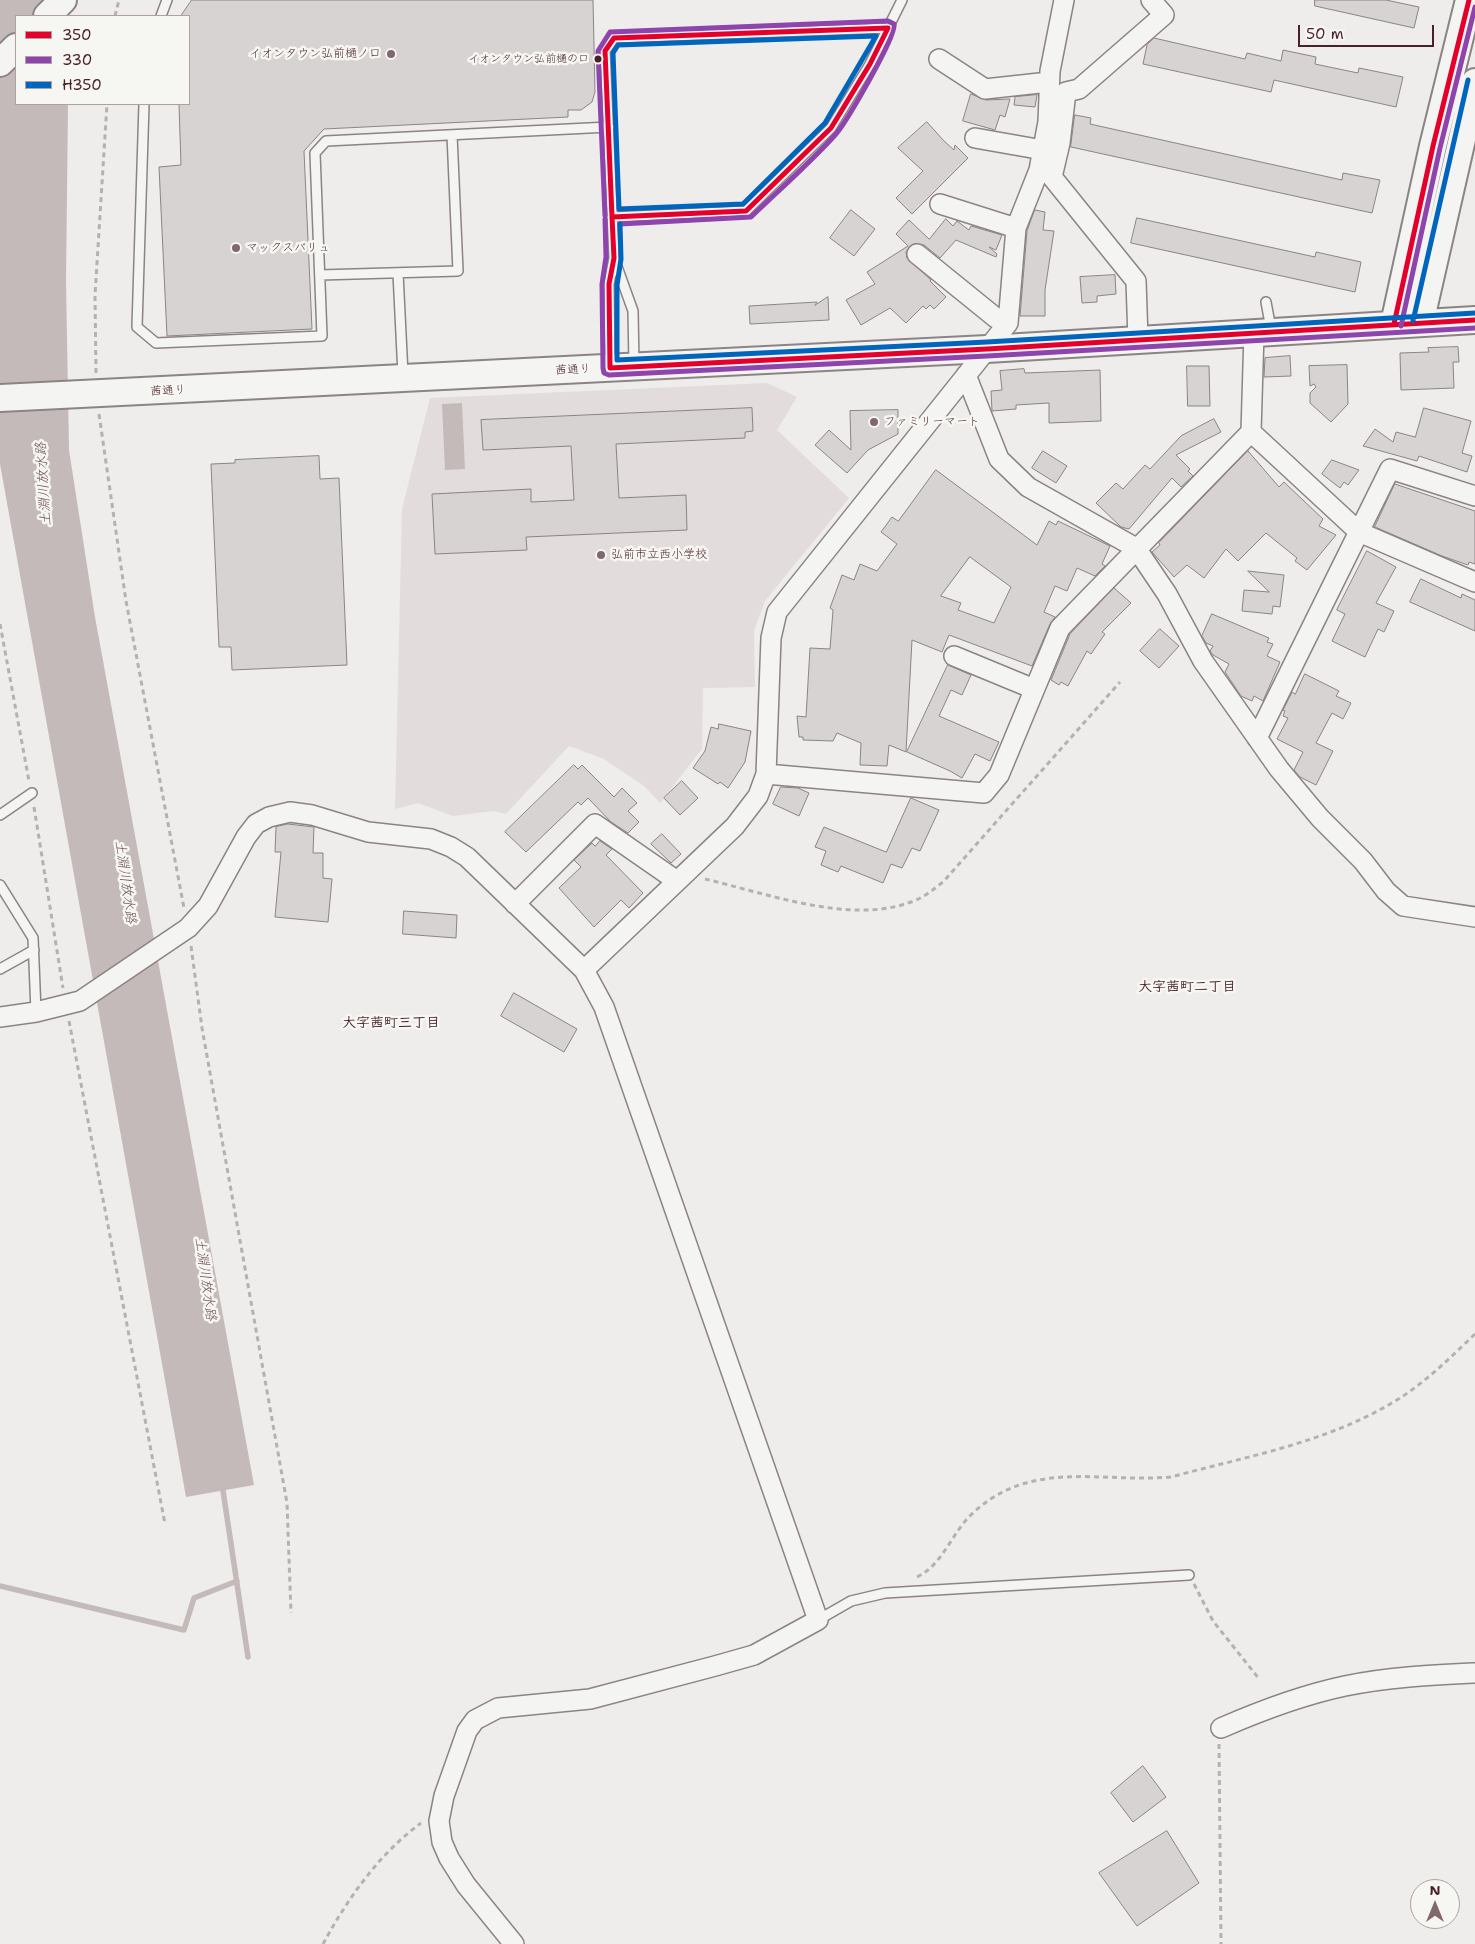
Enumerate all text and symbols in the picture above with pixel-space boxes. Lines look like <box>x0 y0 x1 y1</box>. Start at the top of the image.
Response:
legend <box>15 15 190 105</box>
scale bar <box>1300 15 1436 47</box>
text: 50 m <box>1306 24 1344 44</box>
text: 350 <box>62 25 92 45</box>
place label: イオンタウン弘前樋ノ口 <box>249 47 381 61</box>
marker: イオンタウン弘前樋ノ口 <box>385 48 397 60</box>
text: 330 <box>62 50 92 70</box>
place label: イオンタウン弘前樋の口 <box>468 52 589 66</box>
marker: イオンタウン弘前樋の口 <box>593 54 603 64</box>
text: H350 <box>62 75 102 95</box>
place label: マックスバリュ <box>246 241 330 255</box>
marker: マックスバリュ <box>230 242 242 254</box>
street label: 茜通り <box>555 362 591 378</box>
street label: 茜通り <box>150 383 186 399</box>
place label: ファミリーマート <box>884 415 980 429</box>
marker: ファミリーマート <box>868 416 880 428</box>
water label: 土淵川放水路 <box>33 442 55 526</box>
place label: 弘前市立西小学校 <box>611 548 707 562</box>
marker: 弘前市立西小学校 <box>595 549 607 561</box>
water label: 土淵川放水路 <box>111 839 139 925</box>
district label: 大字茜町二丁目 <box>1138 979 1236 995</box>
district label: 大字茜町三丁目 <box>342 1015 440 1031</box>
water label: 土淵川放水路 <box>191 1236 219 1322</box>
north arrow <box>1410 1879 1460 1929</box>
text: N <box>1429 1881 1441 1899</box>

